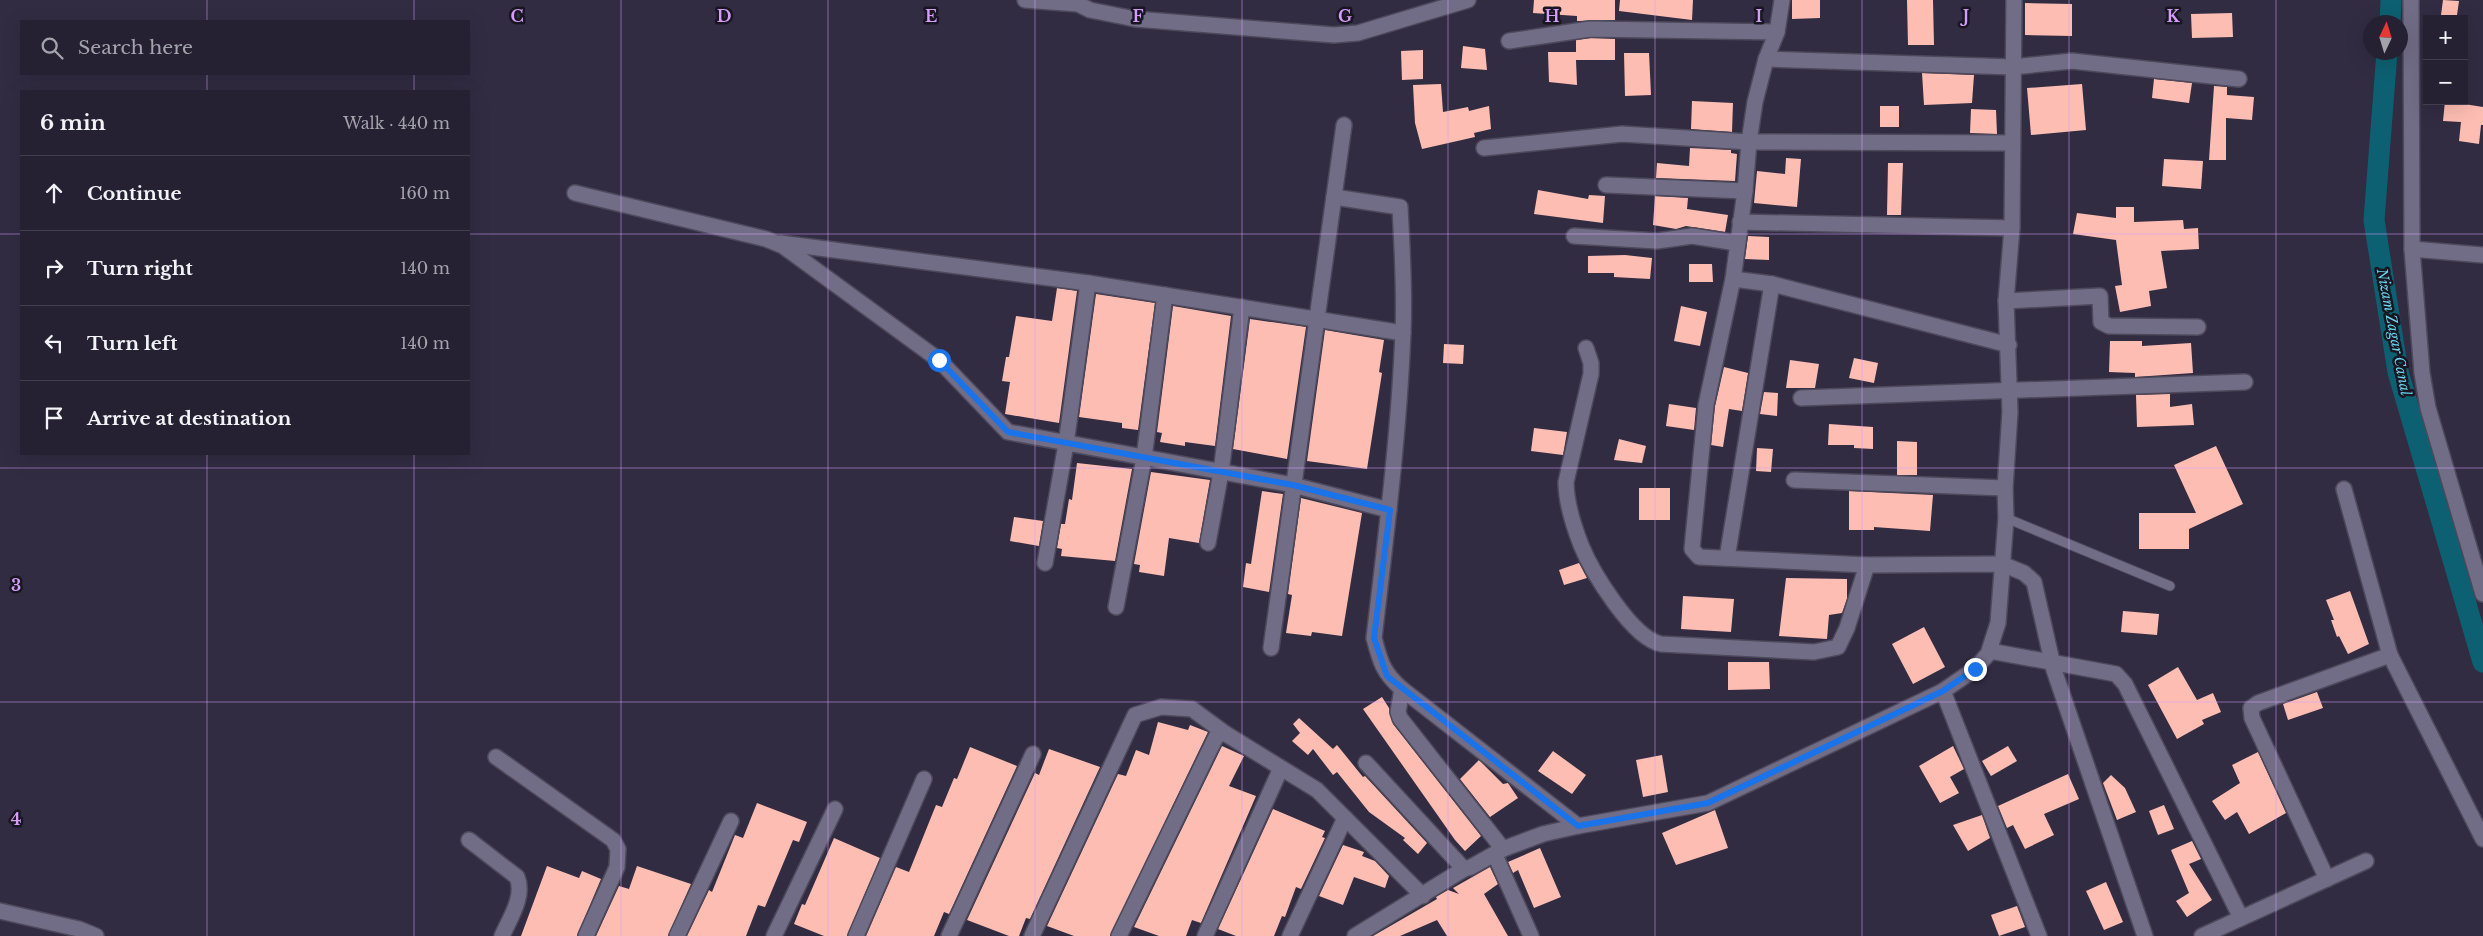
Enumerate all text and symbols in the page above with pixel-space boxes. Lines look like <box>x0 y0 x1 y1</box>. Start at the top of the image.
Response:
text: C <box>510 6 524 26</box>
text: D <box>717 6 731 26</box>
text: E <box>925 6 937 26</box>
text: F <box>1132 6 1144 26</box>
text: G <box>1338 6 1352 26</box>
text: H <box>1544 6 1560 26</box>
text: I <box>1756 6 1763 26</box>
text: J <box>1960 6 1969 26</box>
text: K <box>2166 6 2180 26</box>
north arrow <box>2363 15 2408 60</box>
map controls <box>2423 15 2468 105</box>
button: + <box>2423 15 2468 60</box>
search box <box>20 20 470 75</box>
icon: search <box>38 34 66 62</box>
text: Search here <box>78 36 193 59</box>
button: − <box>2423 60 2468 105</box>
text: 6 min <box>40 110 106 136</box>
text: Walk · 440 m <box>343 113 450 133</box>
icon: ahead <box>40 179 68 207</box>
text: Continue <box>87 182 182 205</box>
text: 160 m <box>399 183 450 203</box>
icon: right <box>40 254 68 282</box>
text: Turn right <box>87 257 193 280</box>
text: 140 m <box>400 258 450 278</box>
water label: Nizam Zagar Canal <box>2373 266 2415 398</box>
icon: left <box>40 329 68 357</box>
text: Turn left <box>87 332 178 355</box>
text: 140 m <box>400 333 450 353</box>
route start <box>928 349 951 372</box>
icon: arrive <box>40 404 68 432</box>
text: Arrive at destination <box>87 407 291 430</box>
text: 3 <box>11 575 21 595</box>
route end <box>1964 658 1987 681</box>
text: 4 <box>11 809 21 829</box>

